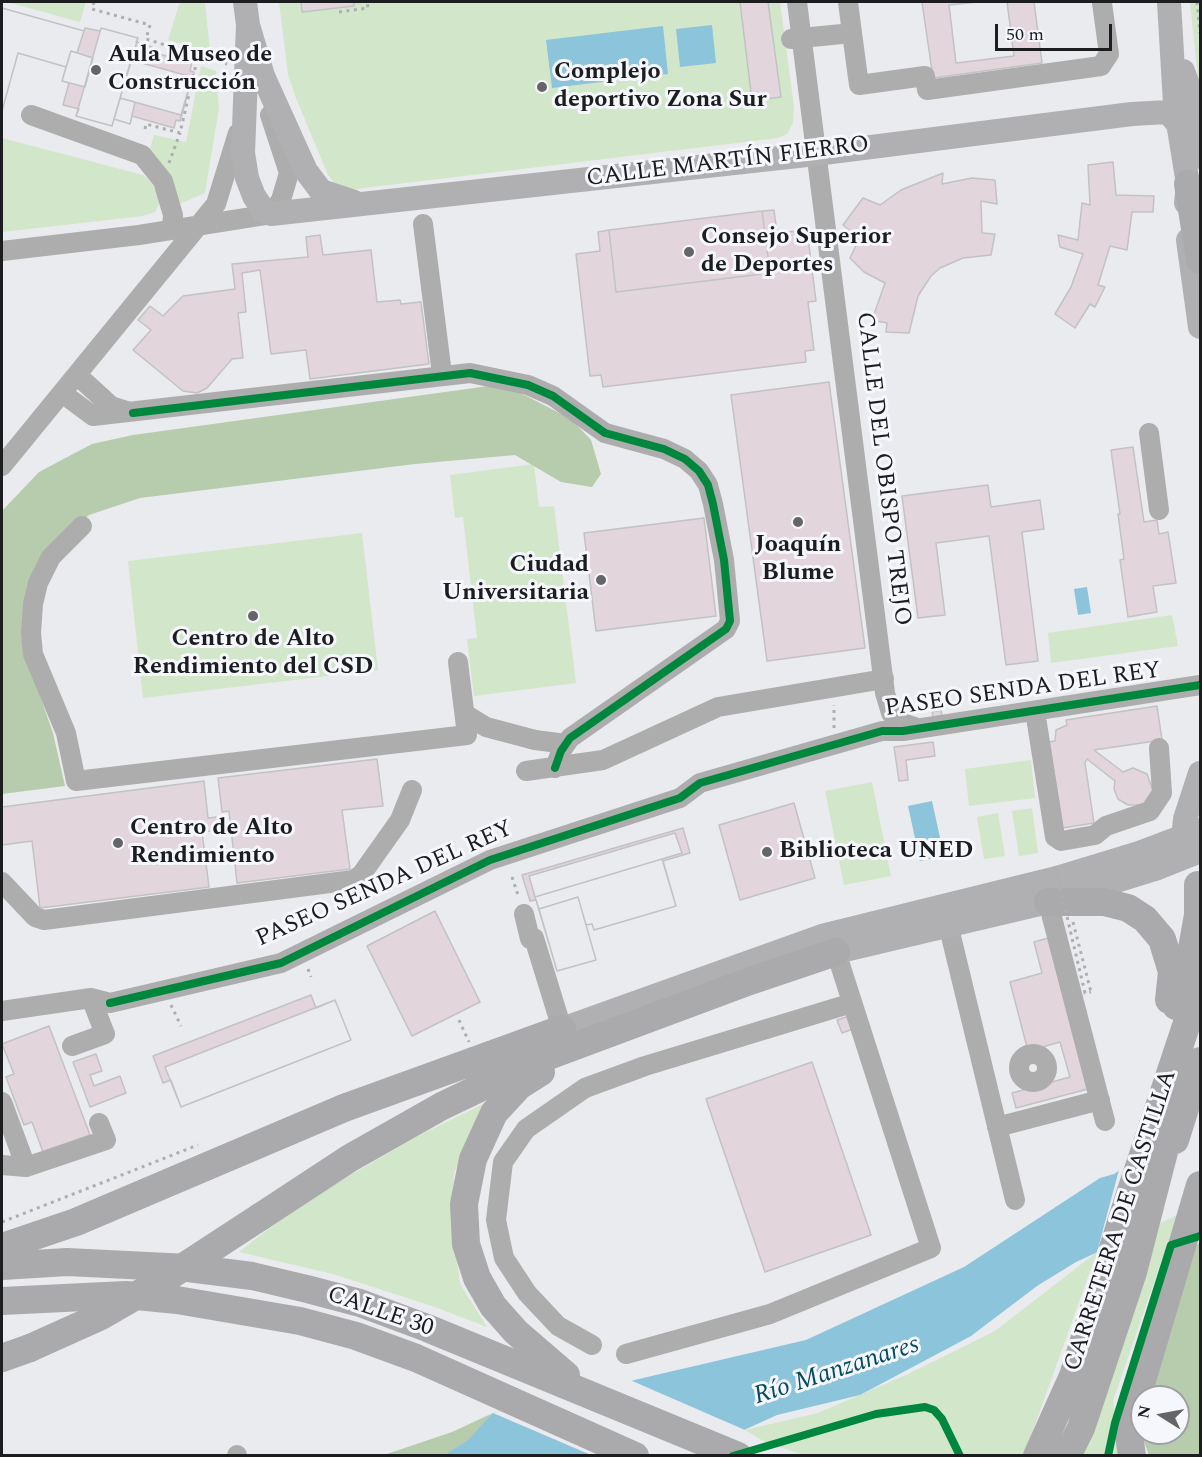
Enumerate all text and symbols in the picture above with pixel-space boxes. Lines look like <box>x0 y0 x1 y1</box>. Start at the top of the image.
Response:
scale bar <box>998 12 1115 50</box>
text: 50 m <box>1006 21 1044 48</box>
place label: Aula Museo de Construcción <box>108 42 272 98</box>
place label: Complejo deportivo Zona Sur <box>554 59 767 115</box>
marker: Aula Museo de Construcción <box>89 63 103 77</box>
marker: Complejo deportivo Zona Sur <box>535 80 549 94</box>
street label: CALLE MARTÍN FIERRO <box>585 131 871 195</box>
place label: Consejo Superior de Deportes <box>701 224 891 280</box>
marker: Consejo Superior de Deportes <box>682 245 696 259</box>
street label: CALLE DEL OBISPO TREJO <box>848 310 916 628</box>
marker: Joaquín Blume <box>791 515 805 529</box>
place label: Joaquín Blume <box>755 532 841 588</box>
place label: Ciudad Universitaria <box>442 552 589 608</box>
marker: Ciudad Universitaria <box>594 573 608 587</box>
marker: Centro de Alto Rendimiento del CSD <box>246 609 260 623</box>
place label: Centro de Alto Rendimiento del CSD <box>133 626 373 682</box>
street label: PASEO SENDA DEL REY <box>883 657 1163 725</box>
place label: Centro de Alto Rendimiento <box>130 815 293 871</box>
street label: PASEO SENDA DEL REY <box>252 815 518 955</box>
marker: Centro de Alto Rendimiento <box>111 836 125 850</box>
place label: Biblioteca UNED <box>779 838 973 866</box>
marker: Biblioteca UNED <box>760 845 774 859</box>
street label: CARRETERA DE CASTILLA <box>1060 1067 1184 1375</box>
street label: CALLE 30 <box>323 1281 437 1345</box>
water label: Río Manzanares <box>750 1331 924 1413</box>
north arrow <box>1130 1385 1190 1445</box>
text: N <box>1131 1403 1157 1421</box>

